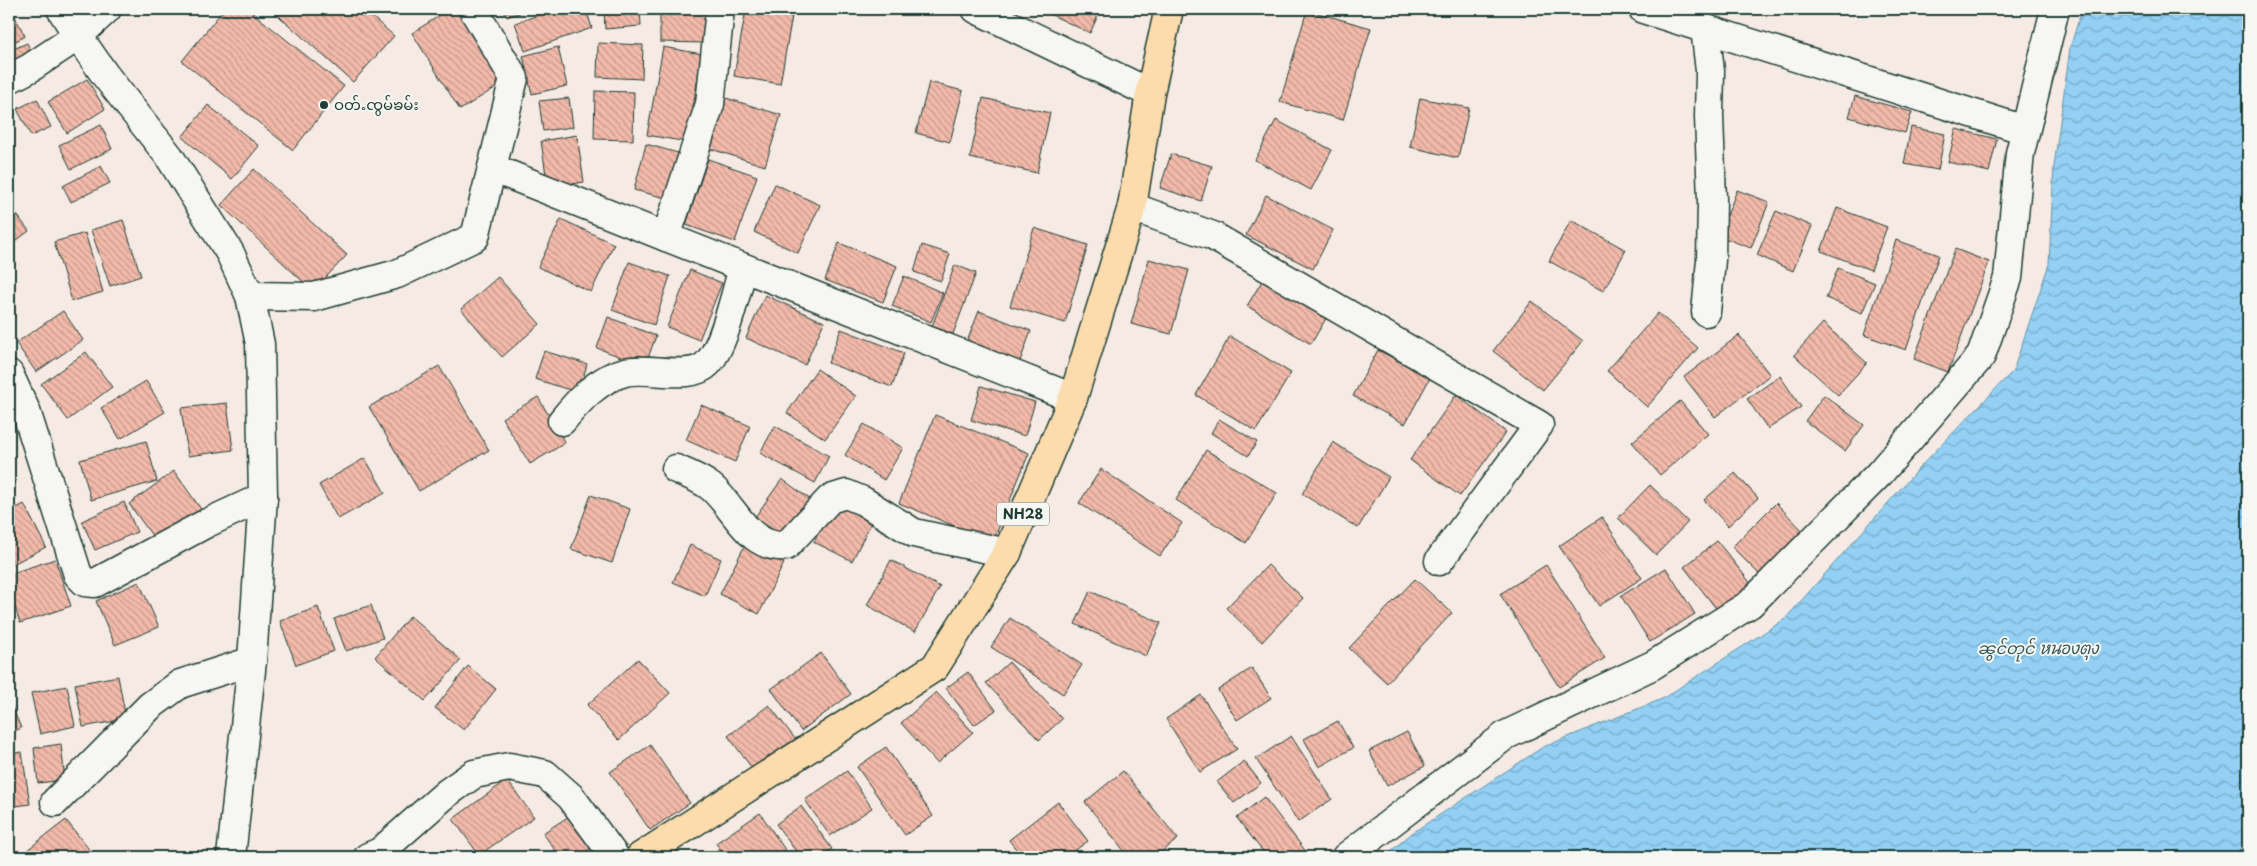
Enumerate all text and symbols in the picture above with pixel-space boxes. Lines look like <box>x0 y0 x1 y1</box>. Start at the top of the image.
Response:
place label: ဝတ်ႉၸွမ်ၶမ်း <box>334 92 419 116</box>
marker: ဝတ်ႉၸွမ်ၶမ်း <box>318 99 330 111</box>
road number: NH28 <box>997 502 1049 526</box>
water label: ၼွင်တုင် หนองตุง <box>1978 635 2100 662</box>

